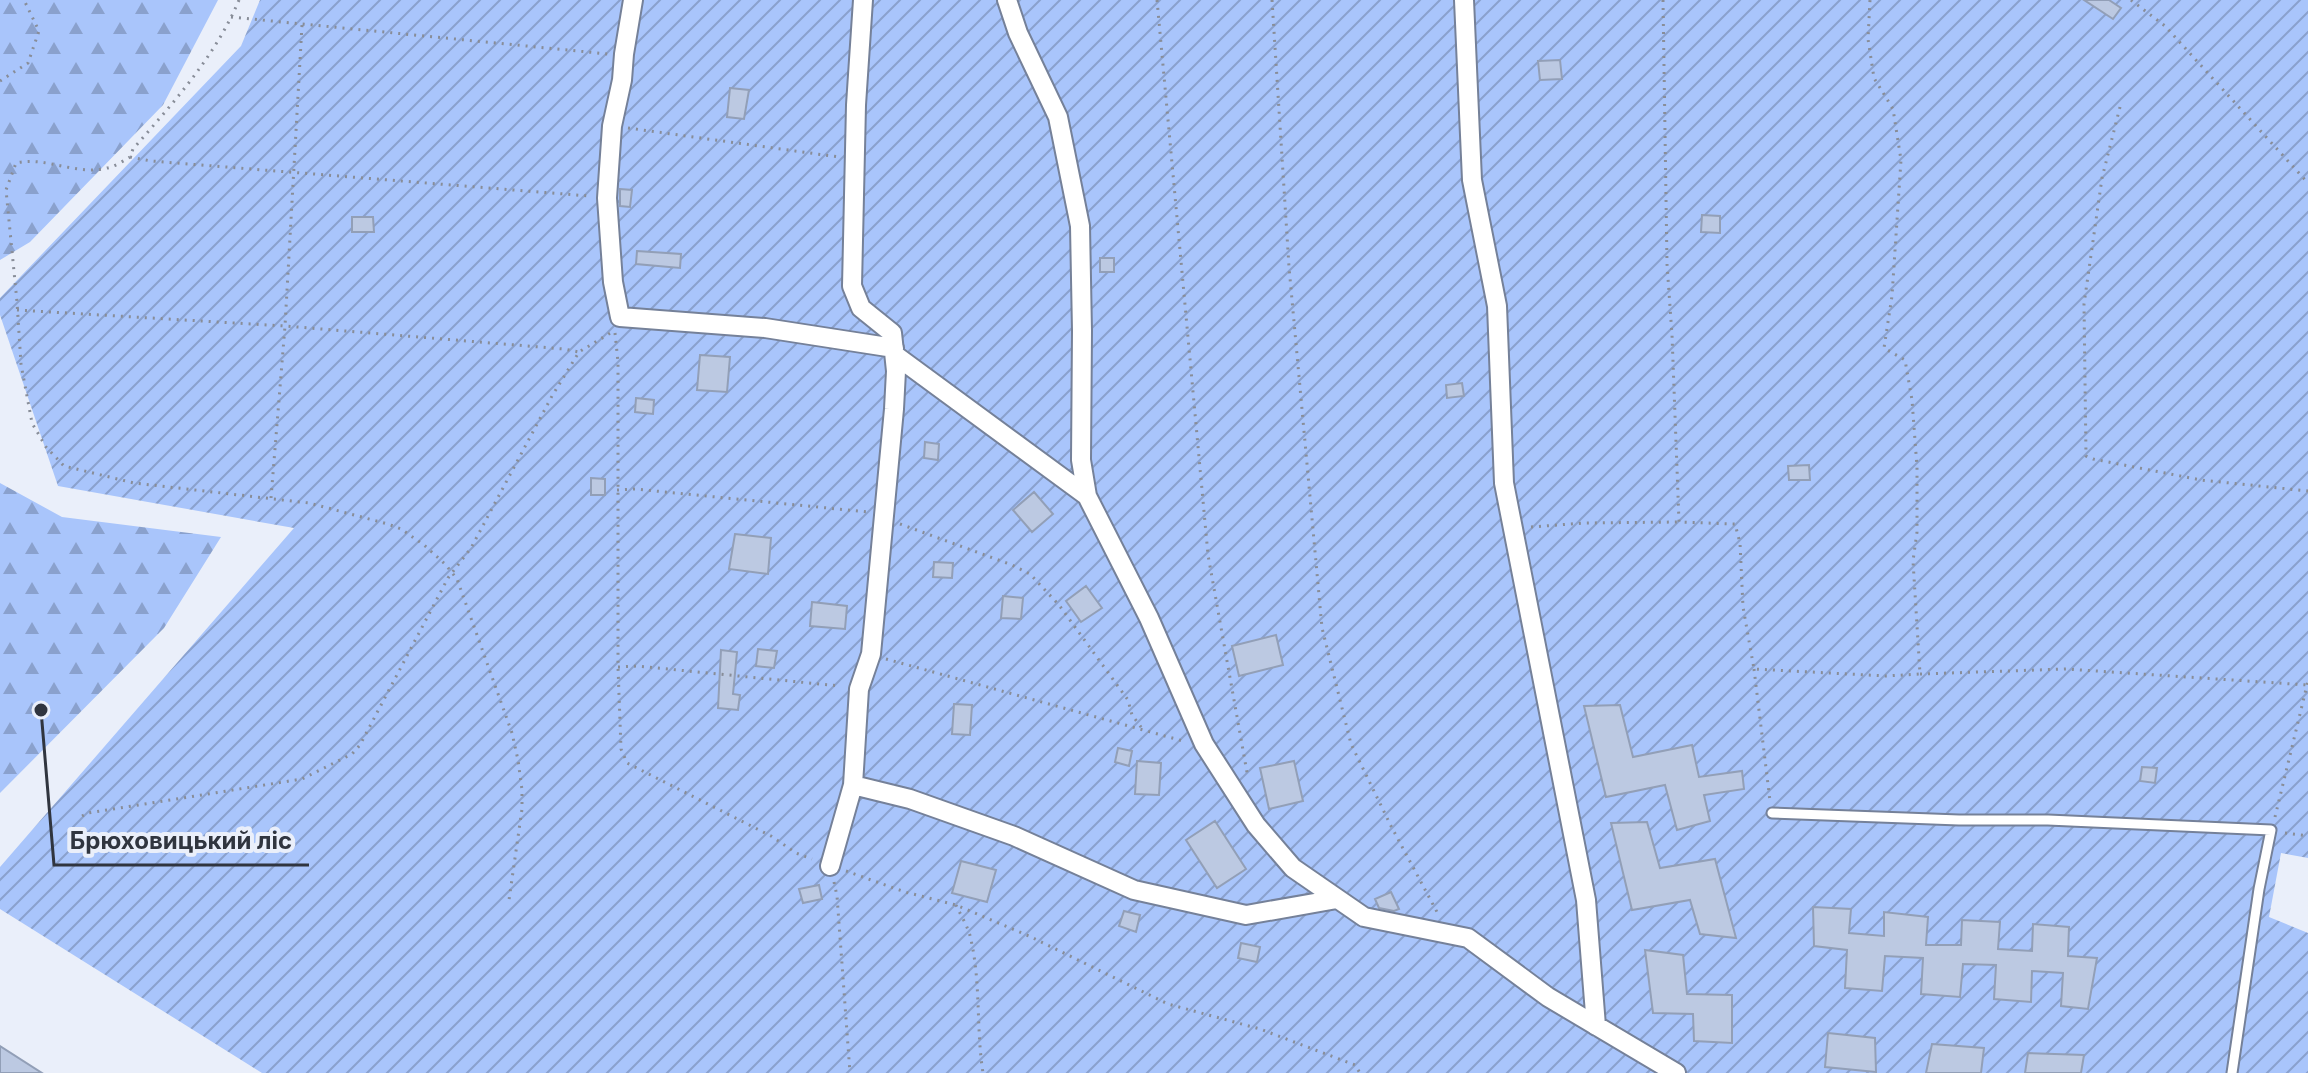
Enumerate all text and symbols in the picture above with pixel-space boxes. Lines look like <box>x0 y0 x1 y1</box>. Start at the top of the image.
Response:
callout: Брюховицький ліс <box>54 817 309 865</box>
text: Брюховицький ліс <box>70 826 292 855</box>

